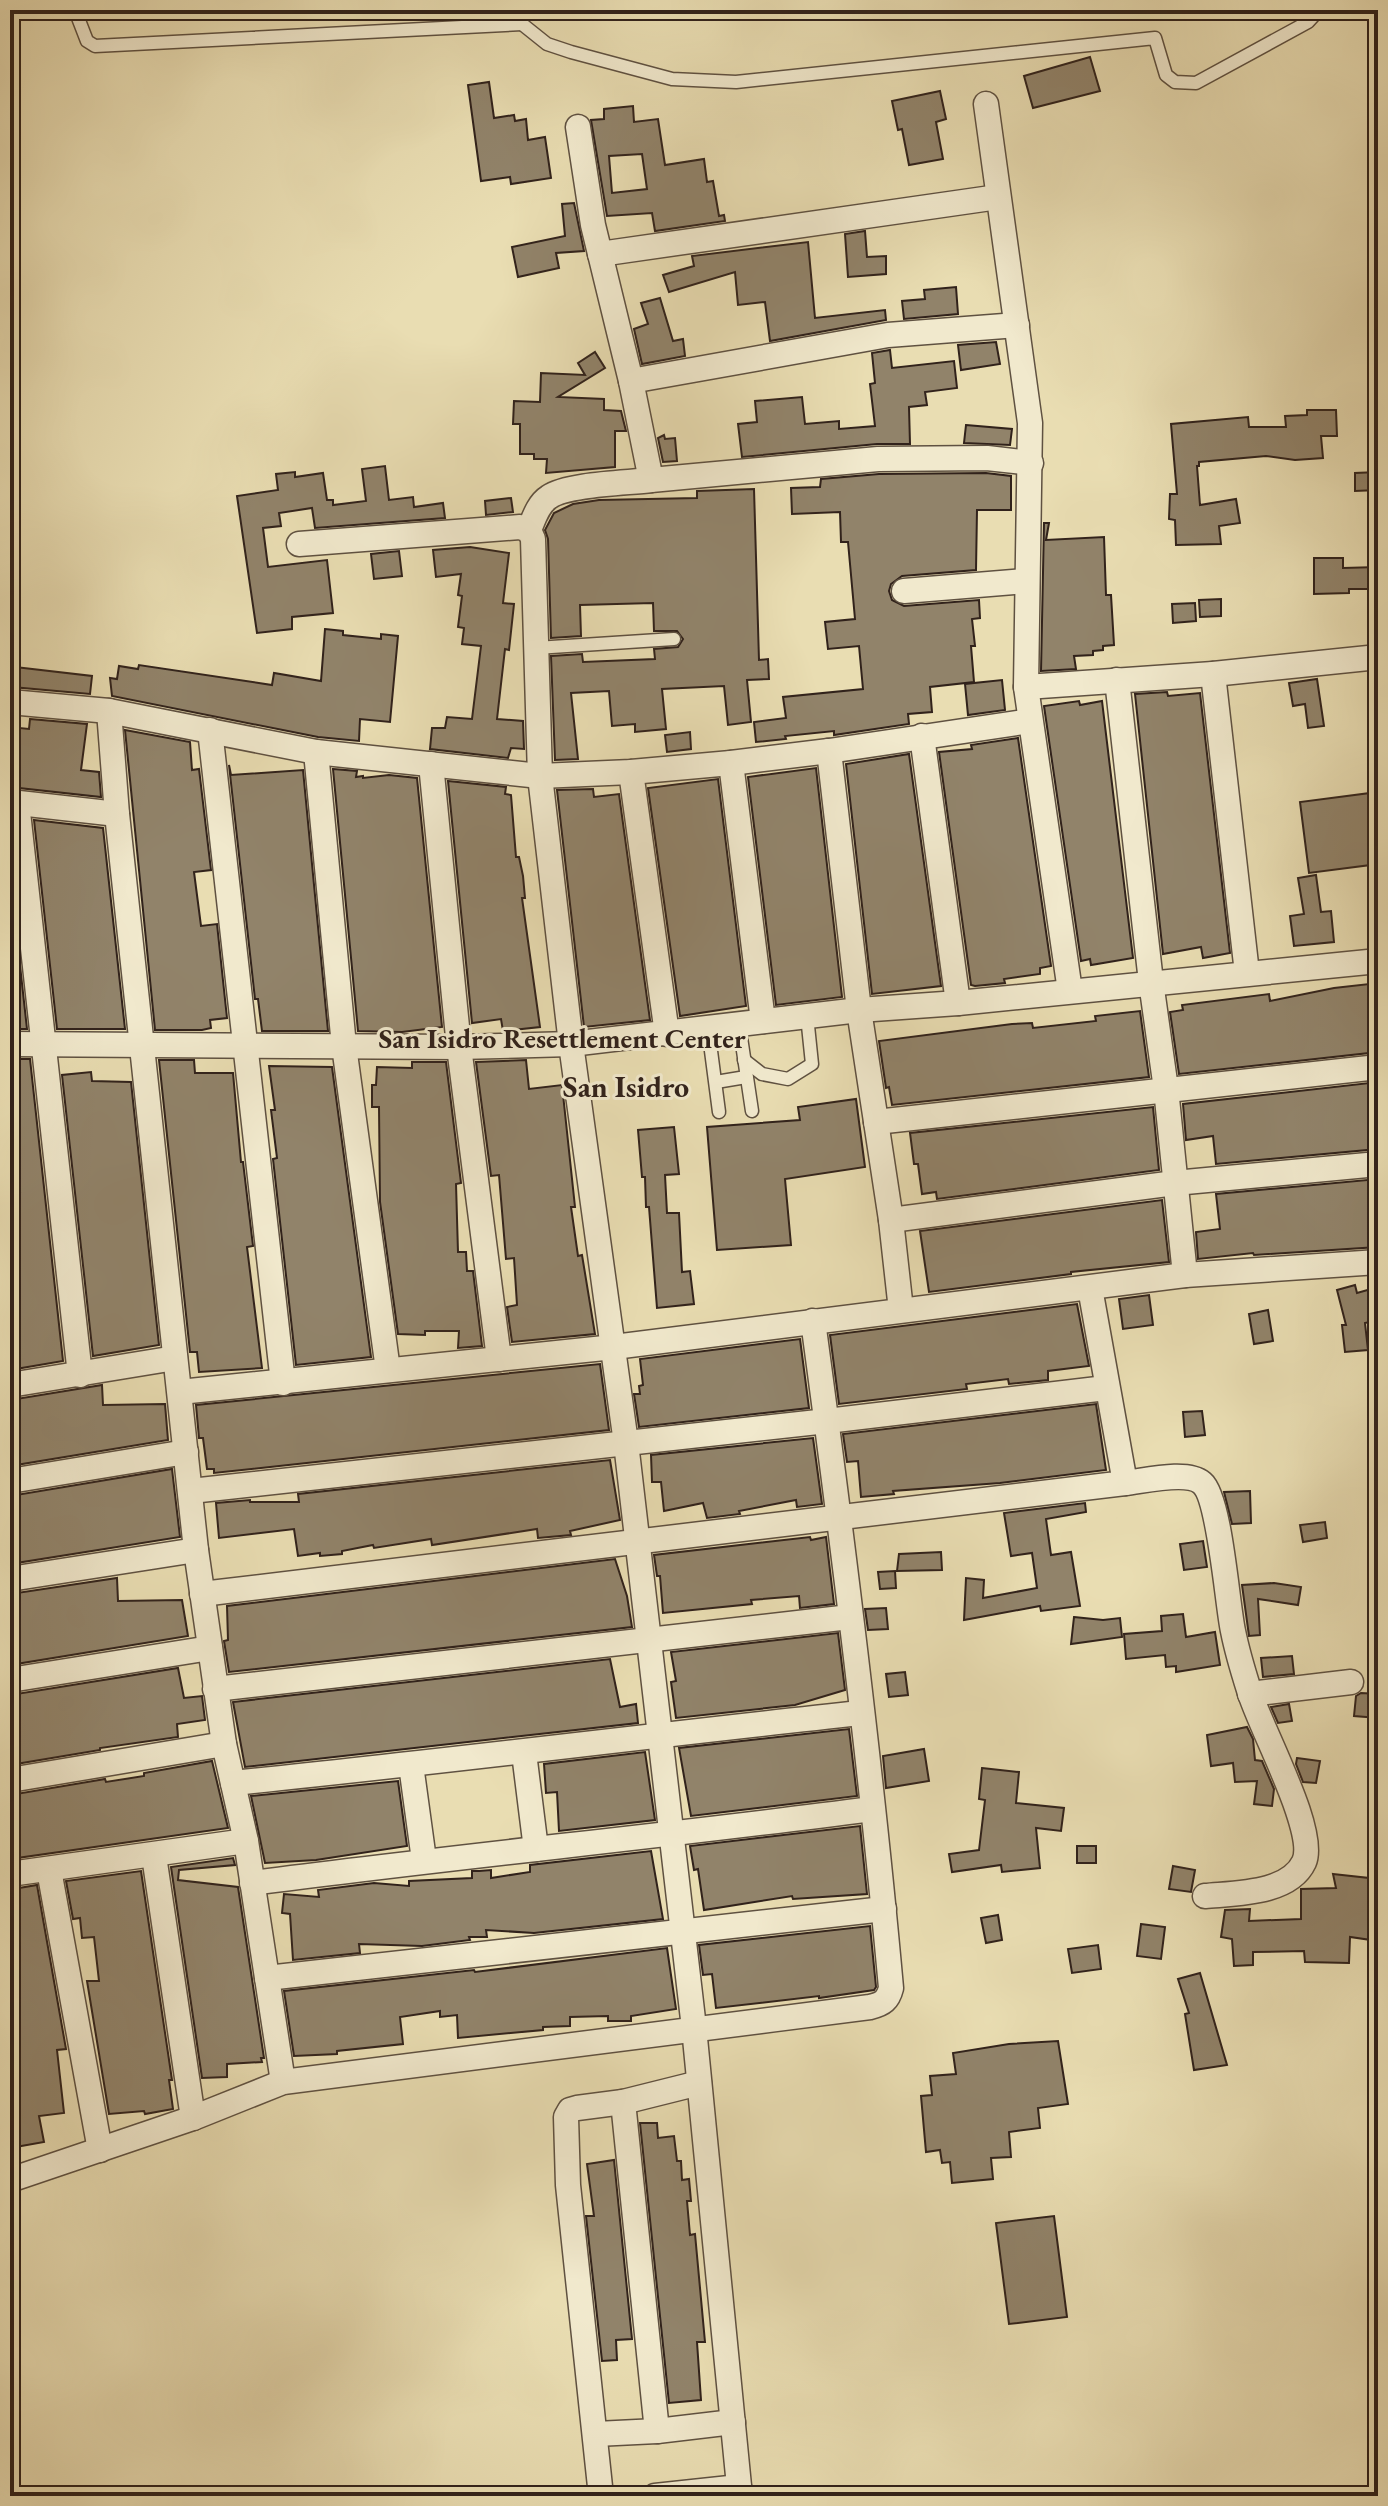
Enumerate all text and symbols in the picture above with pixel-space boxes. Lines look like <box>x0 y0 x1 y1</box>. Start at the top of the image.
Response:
district label: San Isidro Resettlement Center <box>379 1020 746 1056</box>
district label: San Isidro <box>563 1067 689 1106</box>

